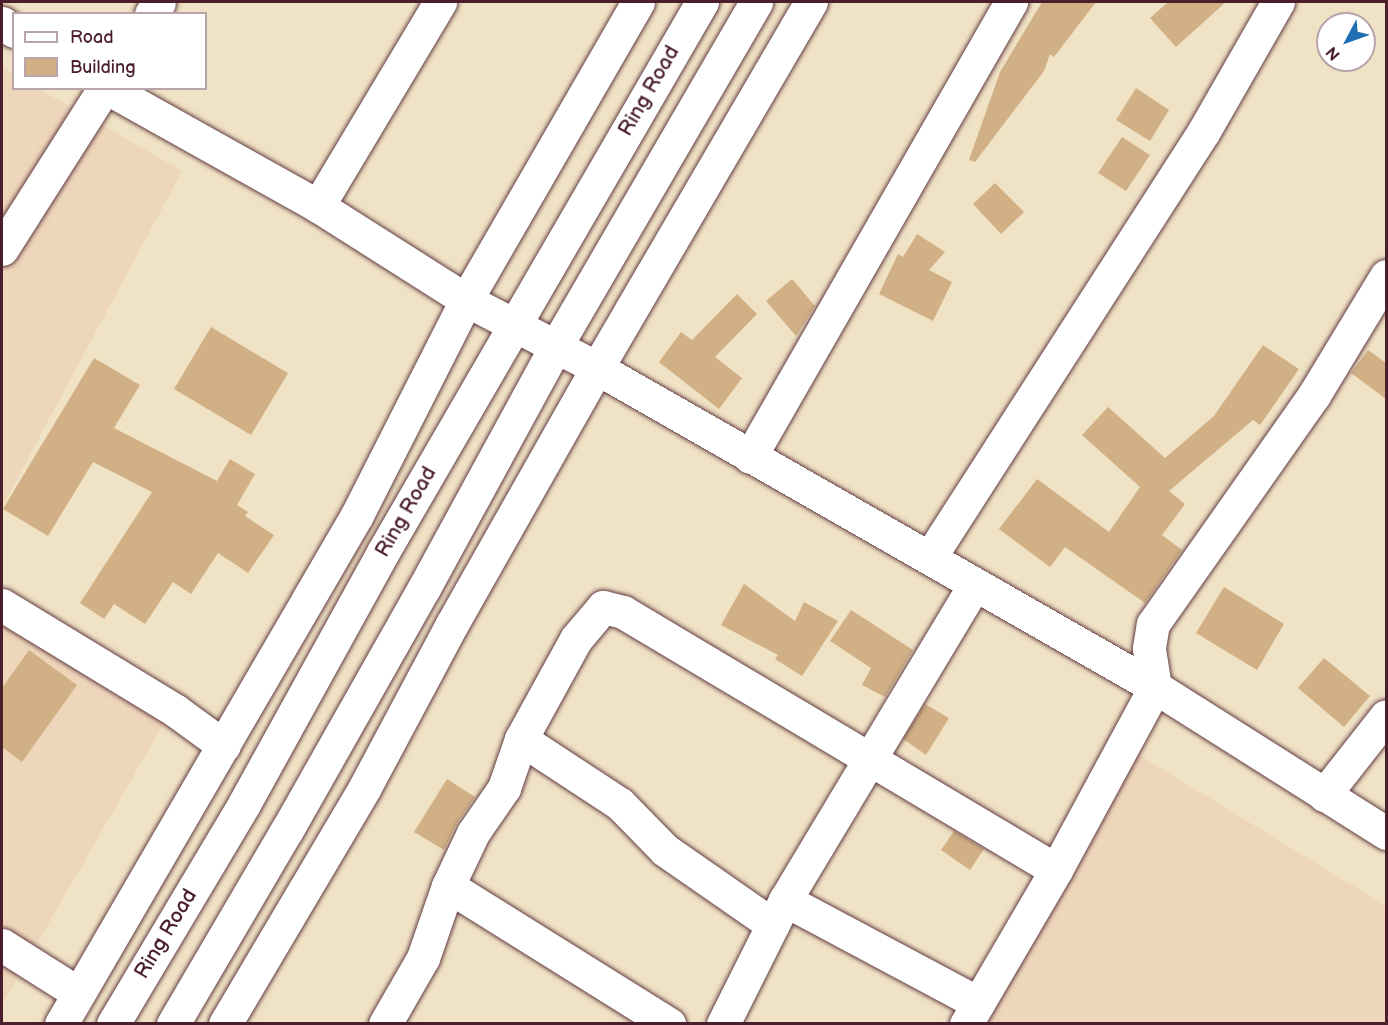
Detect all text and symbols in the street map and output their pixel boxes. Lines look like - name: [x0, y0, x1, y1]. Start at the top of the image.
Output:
- legend: [12, 12, 207, 90]
- north arrow: [1316, 12, 1376, 72]
- text: Road: [70, 27, 114, 48]
- street label: Ring Road: [613, 41, 685, 141]
- text: N: [1322, 42, 1345, 64]
- text: Building: [70, 57, 136, 78]
- street label: Ring Road: [370, 462, 442, 562]
- street label: Ring Road: [129, 885, 203, 983]

